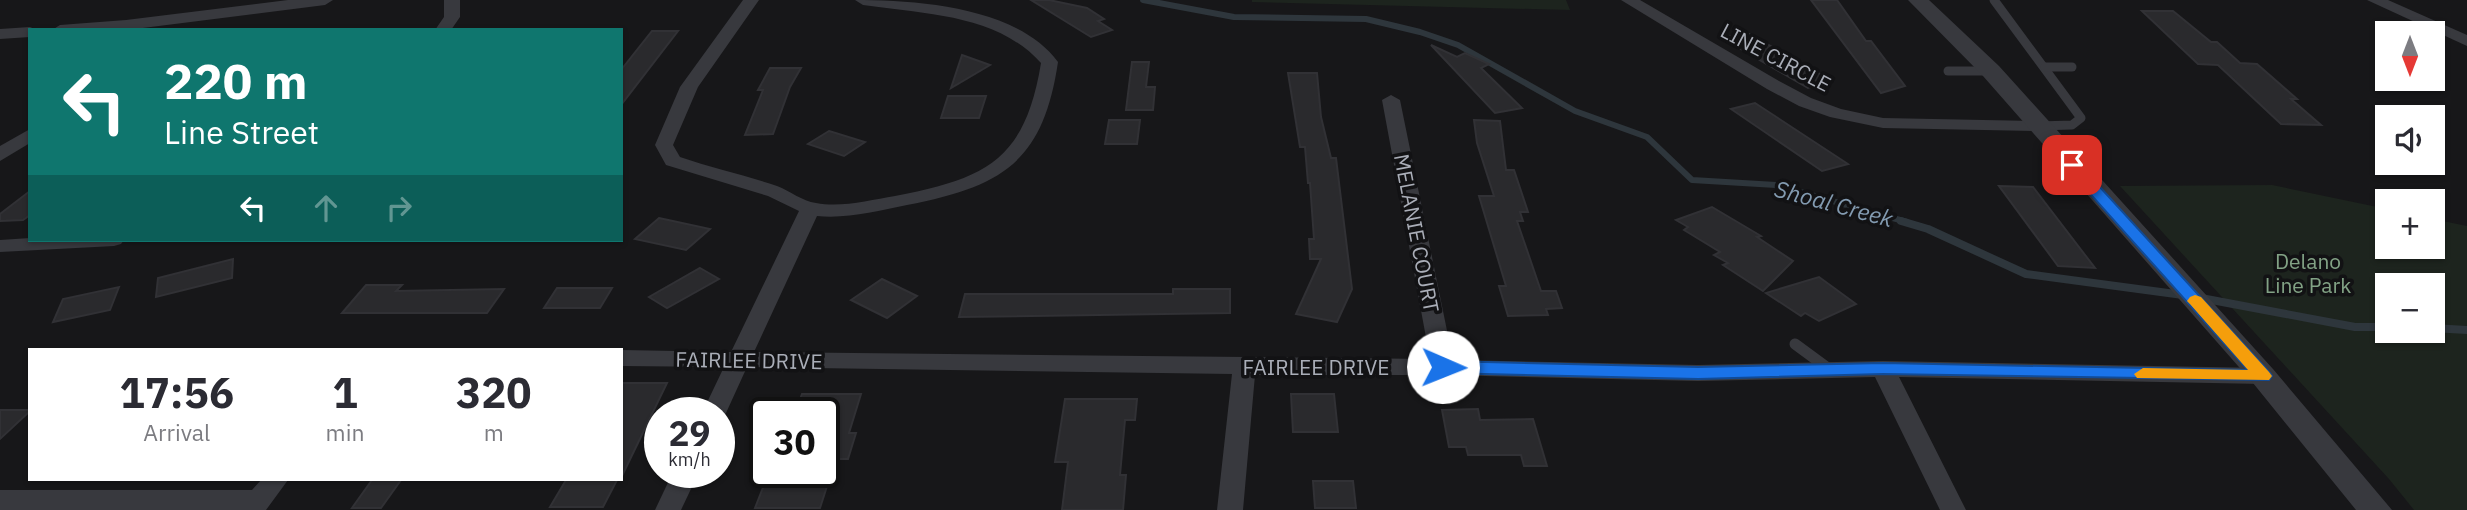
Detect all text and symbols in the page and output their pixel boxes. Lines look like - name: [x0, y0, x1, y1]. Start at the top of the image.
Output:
- street label: LINE CIRCLE: [1716, 16, 1836, 98]
- north arrow: [2375, 21, 2445, 91]
- map controls: [2375, 21, 2445, 343]
- text: 220 m: [164, 49, 308, 112]
- icon: left: [49, 56, 140, 147]
- button: sound: [2375, 105, 2445, 175]
- text: Line Street: [164, 111, 319, 153]
- pin: [2042, 135, 2102, 195]
- icon: arrive: [2053, 146, 2091, 184]
- street label: MELANIE COURT: [1388, 151, 1446, 315]
- water label: Shoal Creek: [1771, 173, 1898, 233]
- icon: left: [234, 189, 272, 227]
- icon: ahead: [307, 189, 345, 227]
- icon: right: [380, 189, 418, 227]
- button: +: [2375, 189, 2445, 259]
- park label: Delano Line Park: [2265, 247, 2351, 299]
- button: −: [2375, 273, 2445, 343]
- position arrow: [1406, 330, 1480, 404]
- street label: FAIRLEE DRIVE: [675, 345, 823, 375]
- street label: FAIRLEE DRIVE: [1242, 353, 1390, 381]
- text: 17:56: [119, 365, 234, 420]
- text: 1: [332, 365, 358, 420]
- text: 320: [456, 365, 532, 420]
- speed limit sign: 30: [749, 397, 840, 488]
- text: 29: [668, 410, 711, 456]
- text: Arrival: [143, 417, 210, 447]
- text: min: [326, 417, 364, 447]
- text: m: [484, 417, 504, 447]
- text: km/h: [668, 448, 711, 471]

